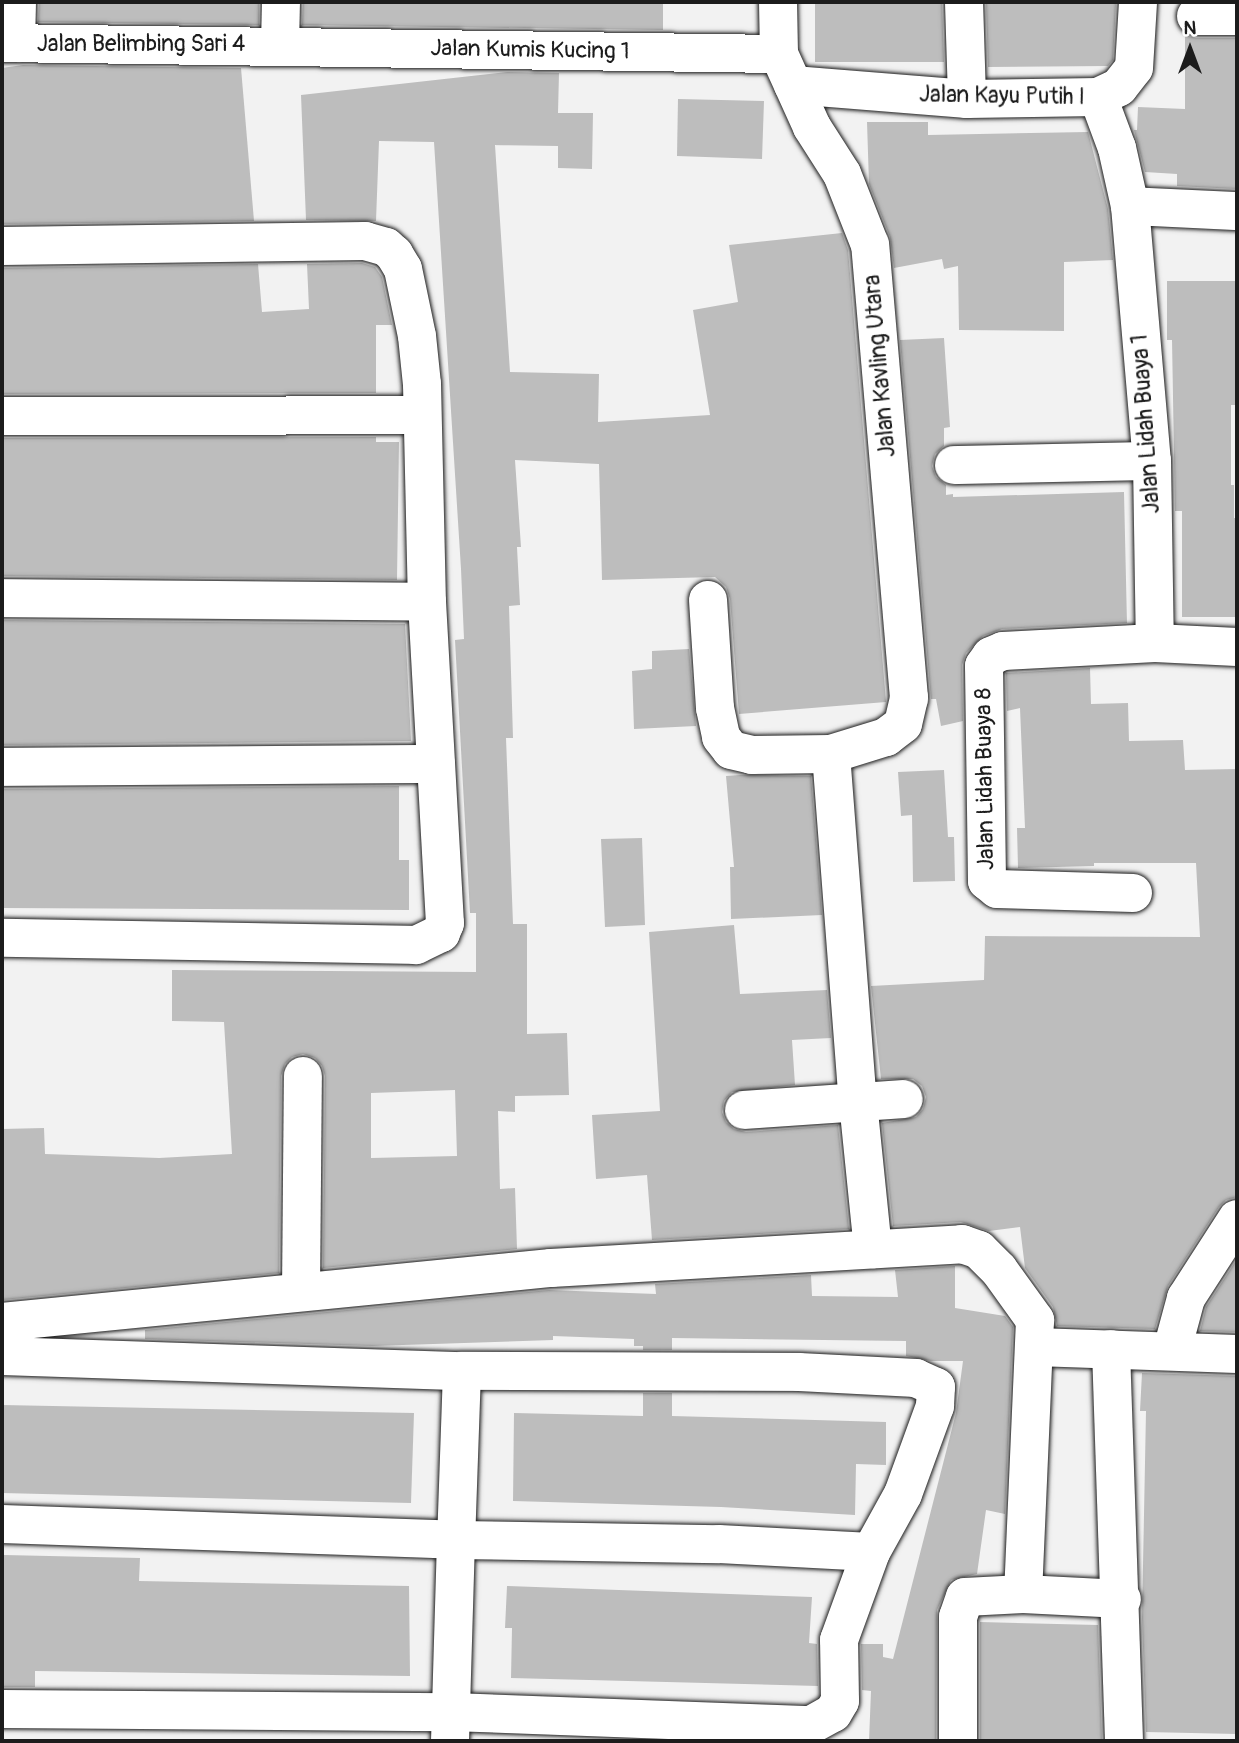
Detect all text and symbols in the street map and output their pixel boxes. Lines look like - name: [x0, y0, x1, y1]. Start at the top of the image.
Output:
- north arrow: [1155, 14, 1225, 84]
- text: N: [1184, 16, 1196, 40]
- street label: Jalan Belimbing Sari 4: [37, 30, 245, 58]
- street label: Jalan Kumis Kucing 1: [430, 34, 630, 66]
- street label: Jalan Kayu Putih I: [919, 81, 1085, 111]
- street label: Jalan Kavling Utara: [858, 274, 902, 458]
- street label: Jalan Lidah Buaya 1: [1126, 333, 1166, 515]
- street label: Jalan Lidah Buaya 8: [970, 688, 1000, 870]

